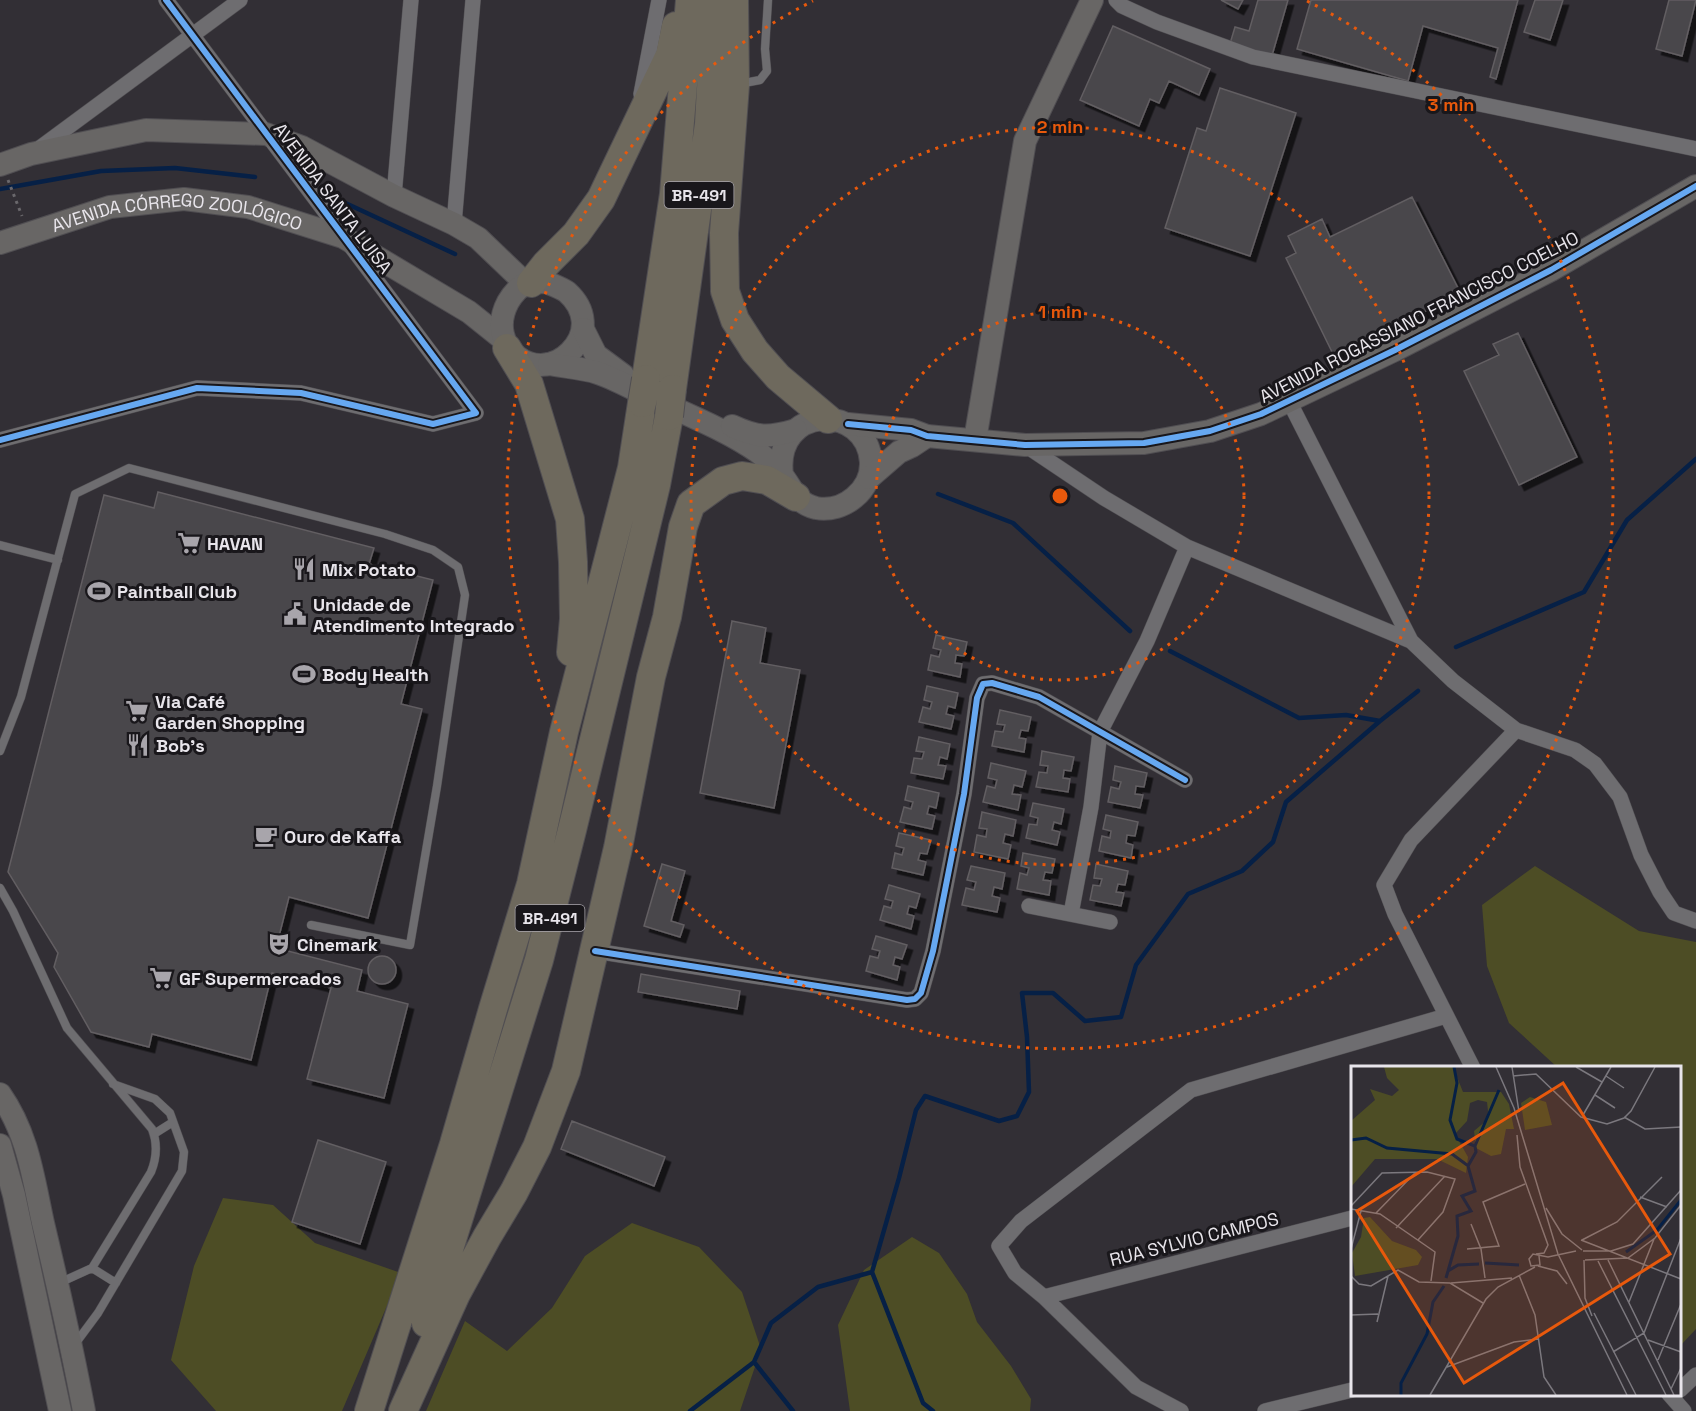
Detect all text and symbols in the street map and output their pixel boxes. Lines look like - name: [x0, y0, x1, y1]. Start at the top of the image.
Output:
- text: 3 min: [1428, 93, 1474, 116]
- text: 2 min: [1037, 115, 1083, 138]
- street label: AVENIDA SANTA LUISA: [269, 118, 397, 278]
- road number: BR-491: [664, 182, 734, 208]
- text: AVENIDA CÓRREGO ZOOLÓGICO: [49, 187, 305, 237]
- street label: AVENIDA CÓRREGO ZOOLÓGICO: [49, 215, 305, 241]
- street label: AVENIDA ROGASSIANO FRANCISCO COELHO: [1255, 226, 1583, 408]
- text: 1 min: [1038, 300, 1082, 323]
- centre of rings: [1050, 486, 1070, 506]
- supermarket icon: HAVAN: [176, 530, 202, 556]
- place label: HAVAN: [207, 532, 263, 555]
- restaurant icon: Mix Potato: [291, 556, 317, 582]
- place label: Mix Potato: [322, 558, 416, 581]
- sports icon: Paintball Club: [86, 578, 112, 604]
- place label: Paintball Club: [117, 580, 237, 603]
- place label: Unidade de Atendimento Integrado: [313, 593, 515, 637]
- public building icon: Unidade de Atendimento Integrado: [282, 601, 308, 627]
- sports icon: Body Health: [291, 661, 317, 687]
- place label: Body Health: [322, 663, 429, 686]
- place label: Via Café Garden Shopping: [155, 690, 305, 734]
- supermarket icon: Via Café Garden Shopping: [124, 698, 150, 724]
- restaurant icon: Bob's: [125, 732, 151, 758]
- place label: Bob's: [156, 734, 205, 757]
- cafe icon: Ouro de Kaffa: [253, 823, 279, 849]
- place label: Ouro de Kaffa: [284, 825, 402, 848]
- road number: BR-491: [516, 905, 584, 931]
- theatre icon: Cinemark: [266, 931, 292, 957]
- place label: Cinemark: [297, 933, 378, 956]
- supermarket icon: GF Supermercados: [148, 965, 174, 991]
- place label: GF Supermercados: [179, 967, 341, 990]
- inset map: [1351, 1066, 1681, 1396]
- street label: RUA SYLVIO CAMPOS: [1107, 1207, 1281, 1271]

